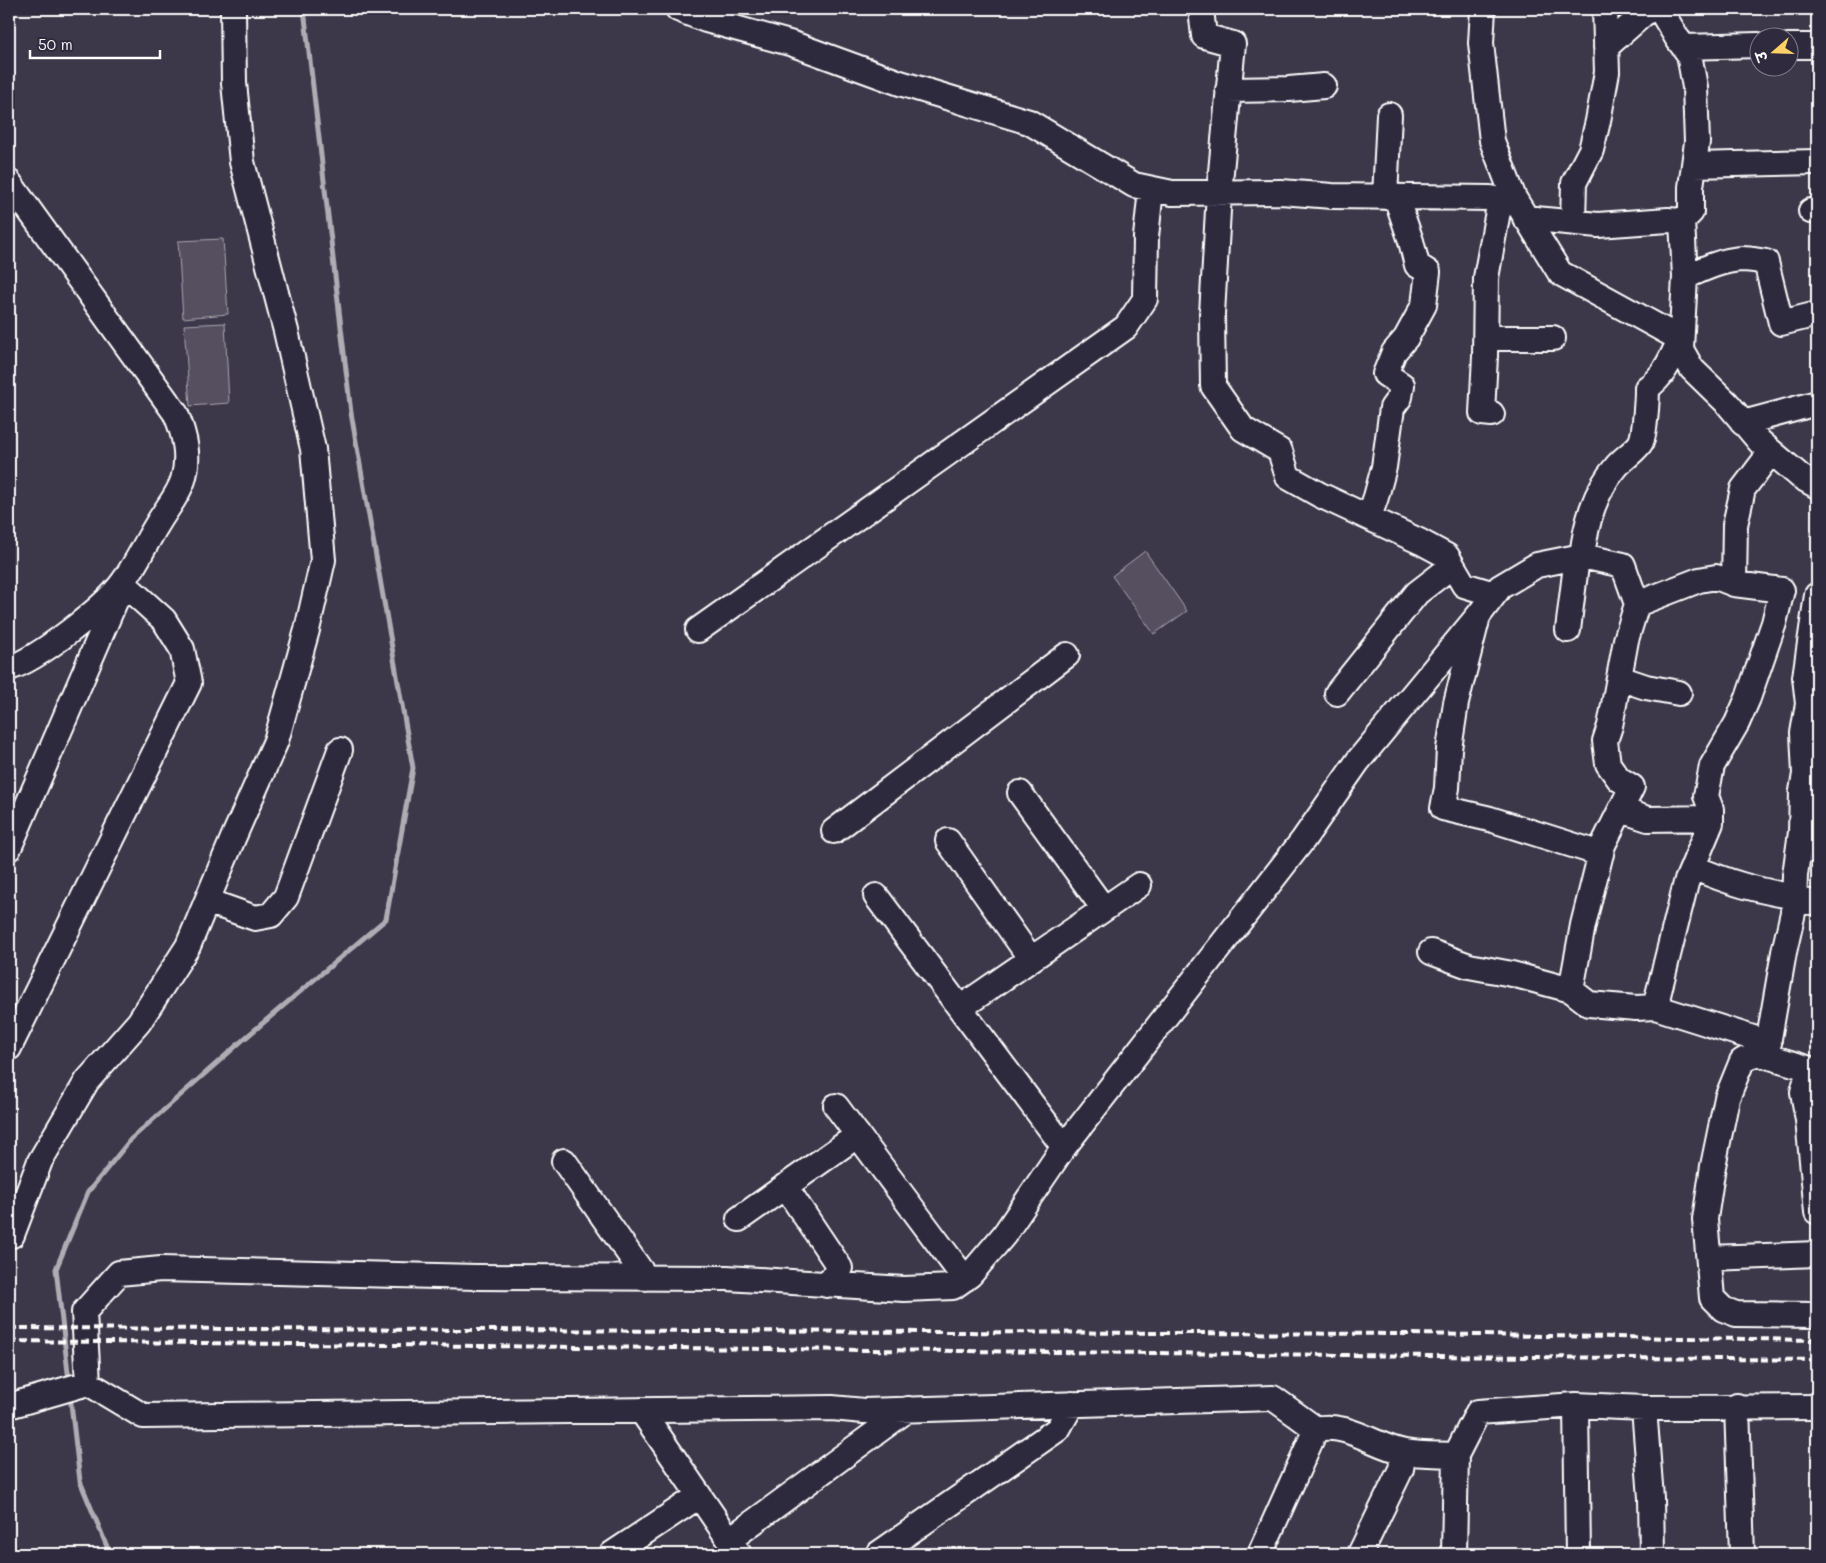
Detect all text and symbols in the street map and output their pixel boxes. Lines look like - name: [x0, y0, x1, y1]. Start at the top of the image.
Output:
- scale bar: [30, 28, 160, 60]
- north arrow: [1748, 28, 1798, 78]
- text: 50 m: [38, 34, 73, 54]
- text: उ: [1750, 47, 1773, 66]

